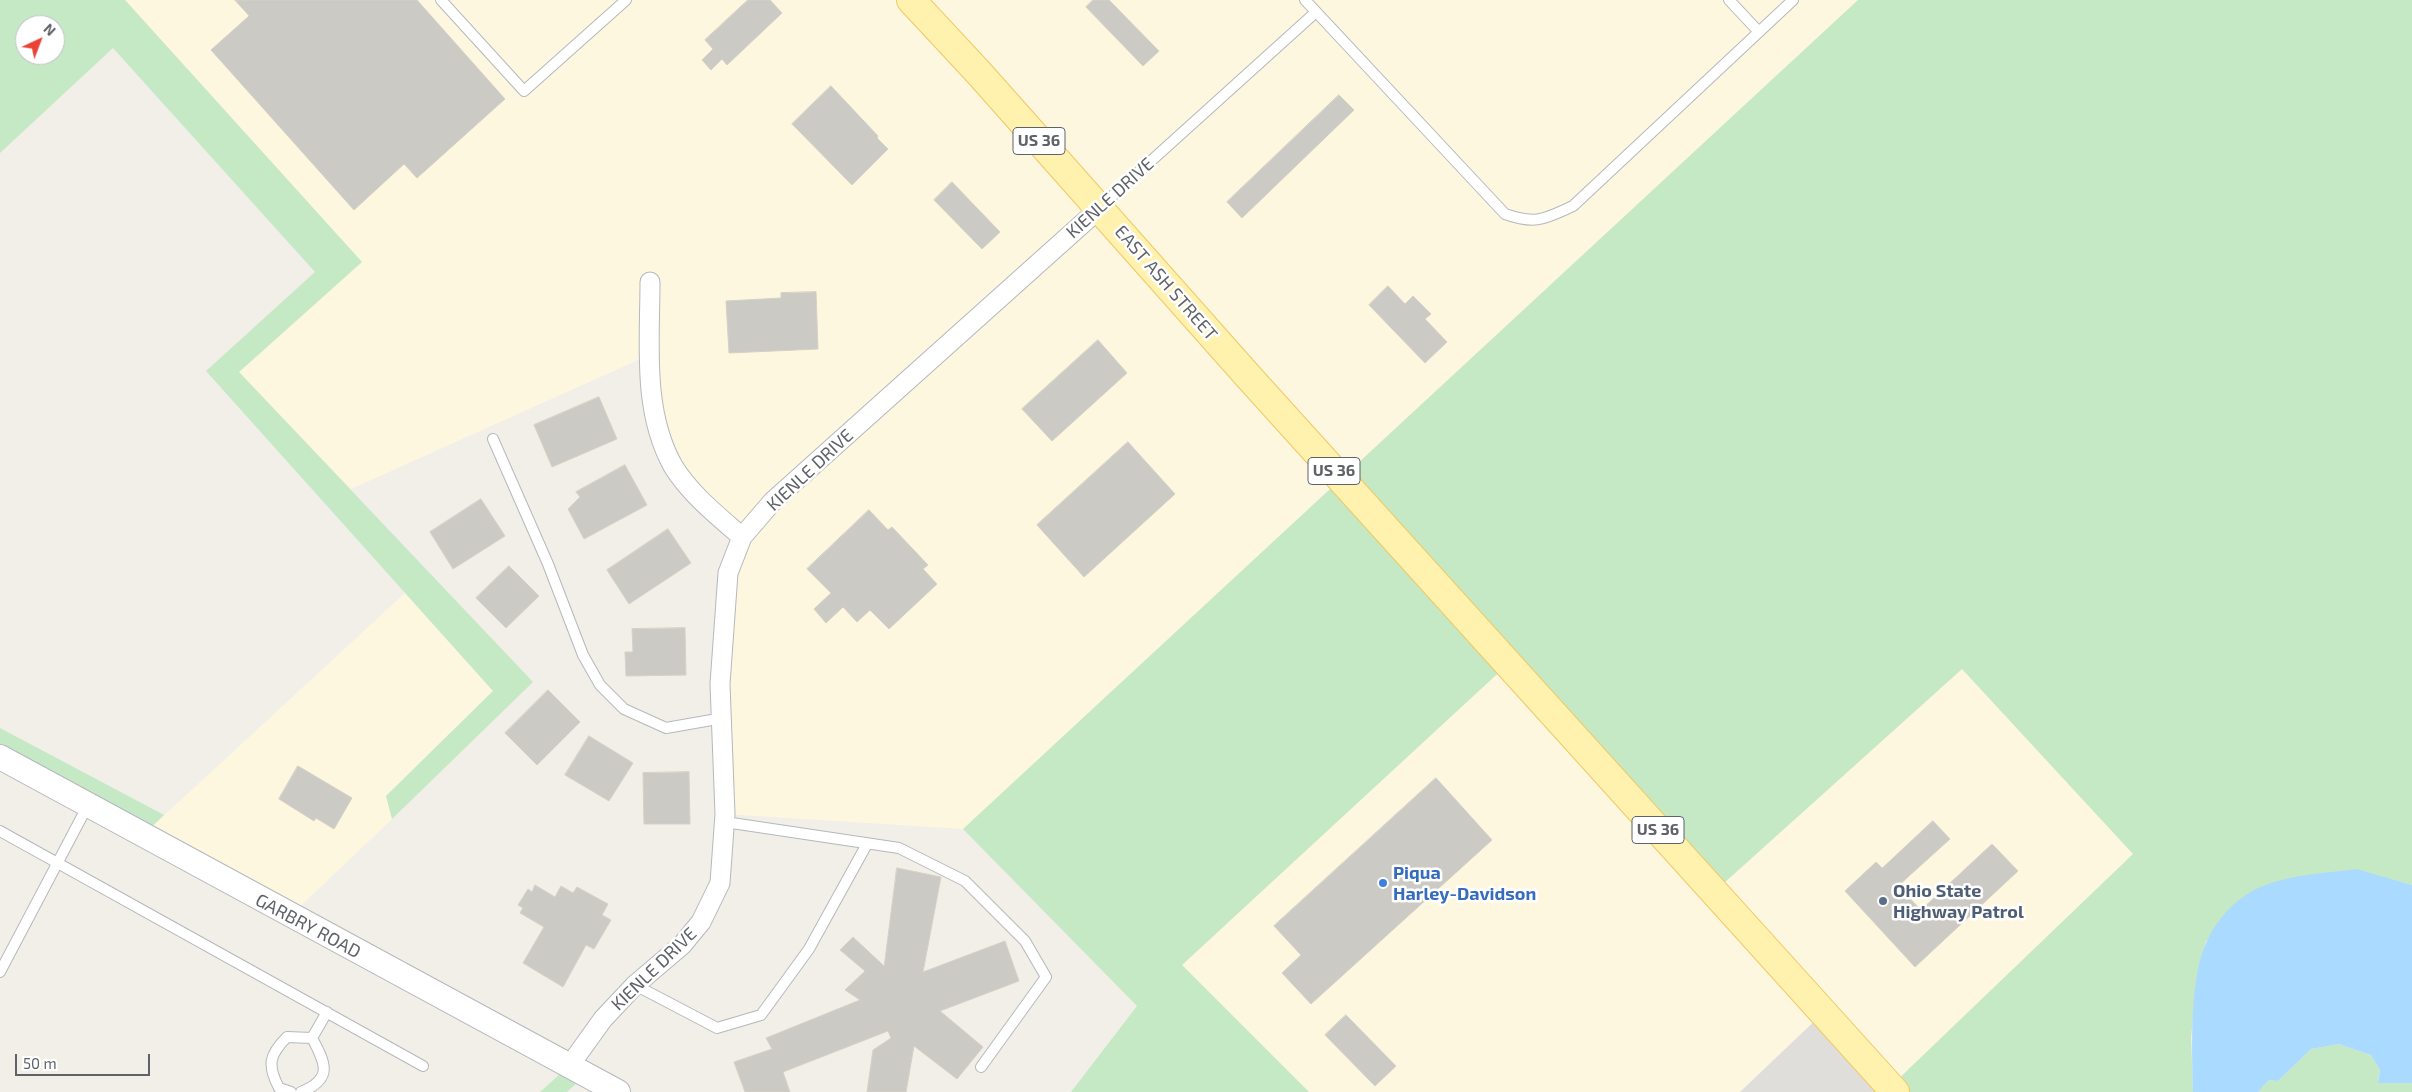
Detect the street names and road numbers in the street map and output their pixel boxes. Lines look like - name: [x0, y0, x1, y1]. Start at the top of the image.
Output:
- road number: US 36: [1013, 128, 1065, 154]
- street label: KIENLE DRIVE: [1062, 153, 1158, 243]
- street label: EAST ASH STREET: [1110, 221, 1222, 345]
- street label: KIENLE DRIVE: [762, 424, 858, 516]
- road number: US 36: [1308, 458, 1360, 484]
- road number: US 36: [1632, 816, 1684, 844]
- street label: GARBRY ROAD: [252, 889, 364, 963]
- street label: KIENLE DRIVE: [607, 923, 701, 1015]

